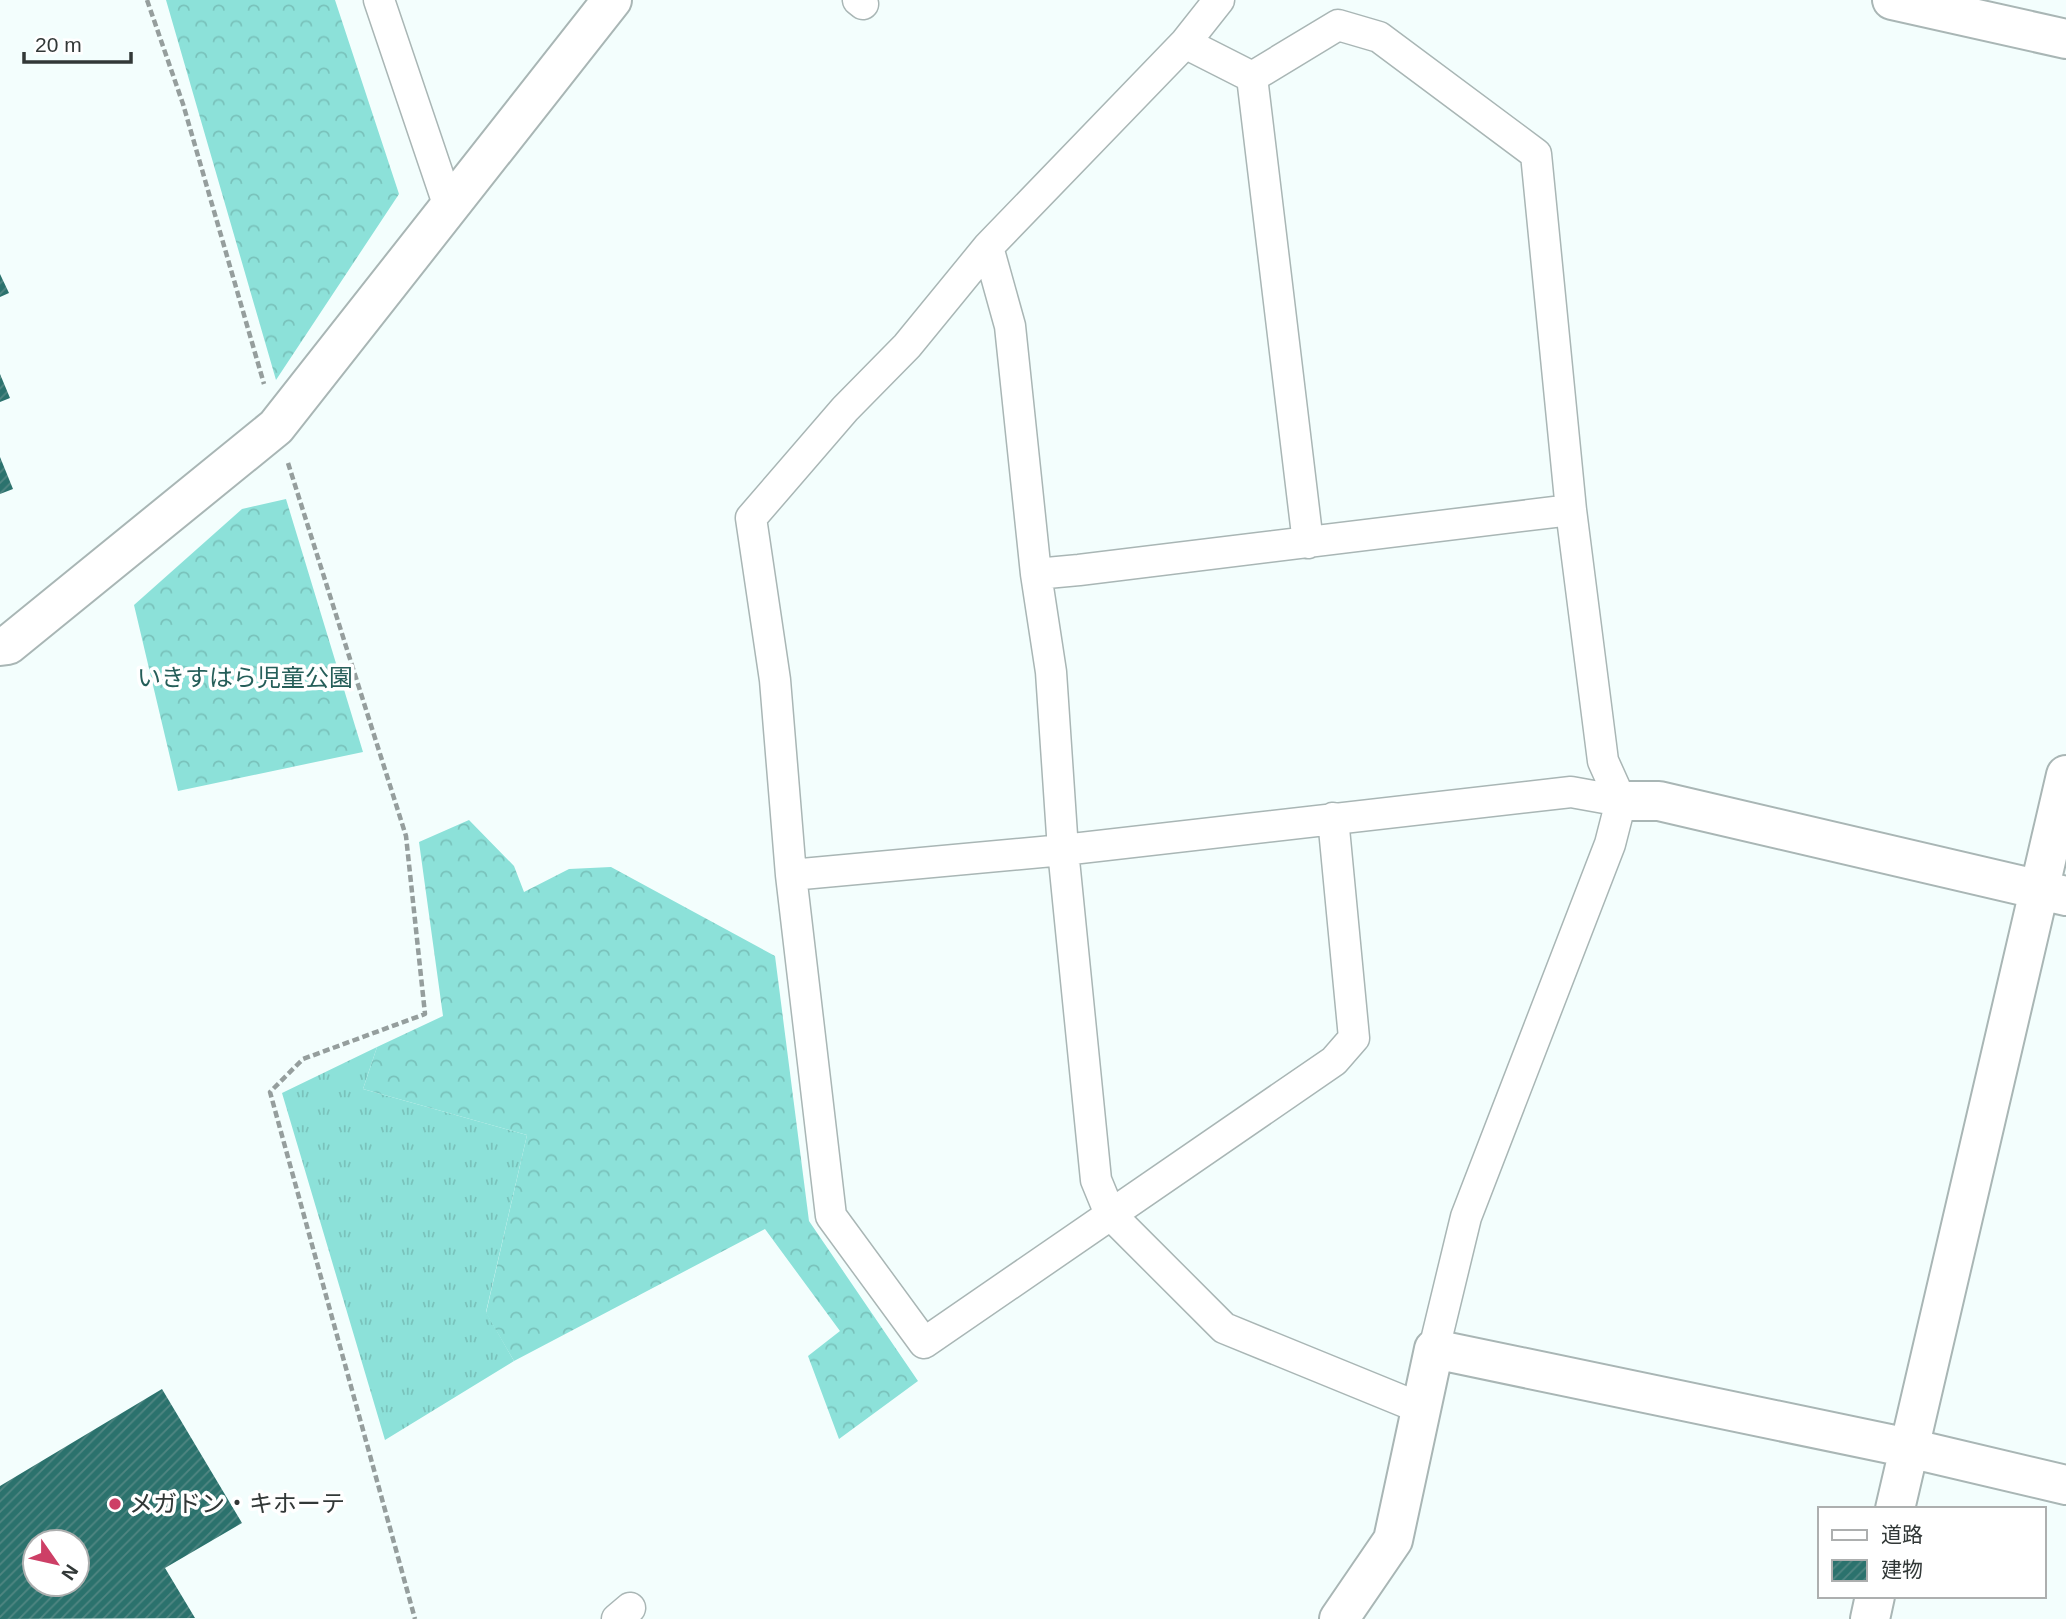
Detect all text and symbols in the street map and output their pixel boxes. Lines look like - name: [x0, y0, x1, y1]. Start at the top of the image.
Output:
- scale bar: [24, 21, 131, 65]
- text: 20 m: [35, 33, 82, 56]
- park label: いきすはら児童公園: [137, 664, 353, 691]
- place label: メガドン・キホーテ: [129, 1490, 345, 1517]
- marker: メガドン・キホーテ: [107, 1496, 123, 1512]
- legend: [1818, 1507, 2045, 1598]
- text: 道路: [1881, 1523, 1923, 1546]
- north arrow: [21, 1528, 91, 1598]
- text: 建物: [1881, 1558, 1923, 1581]
- text: N: [57, 1561, 82, 1584]

